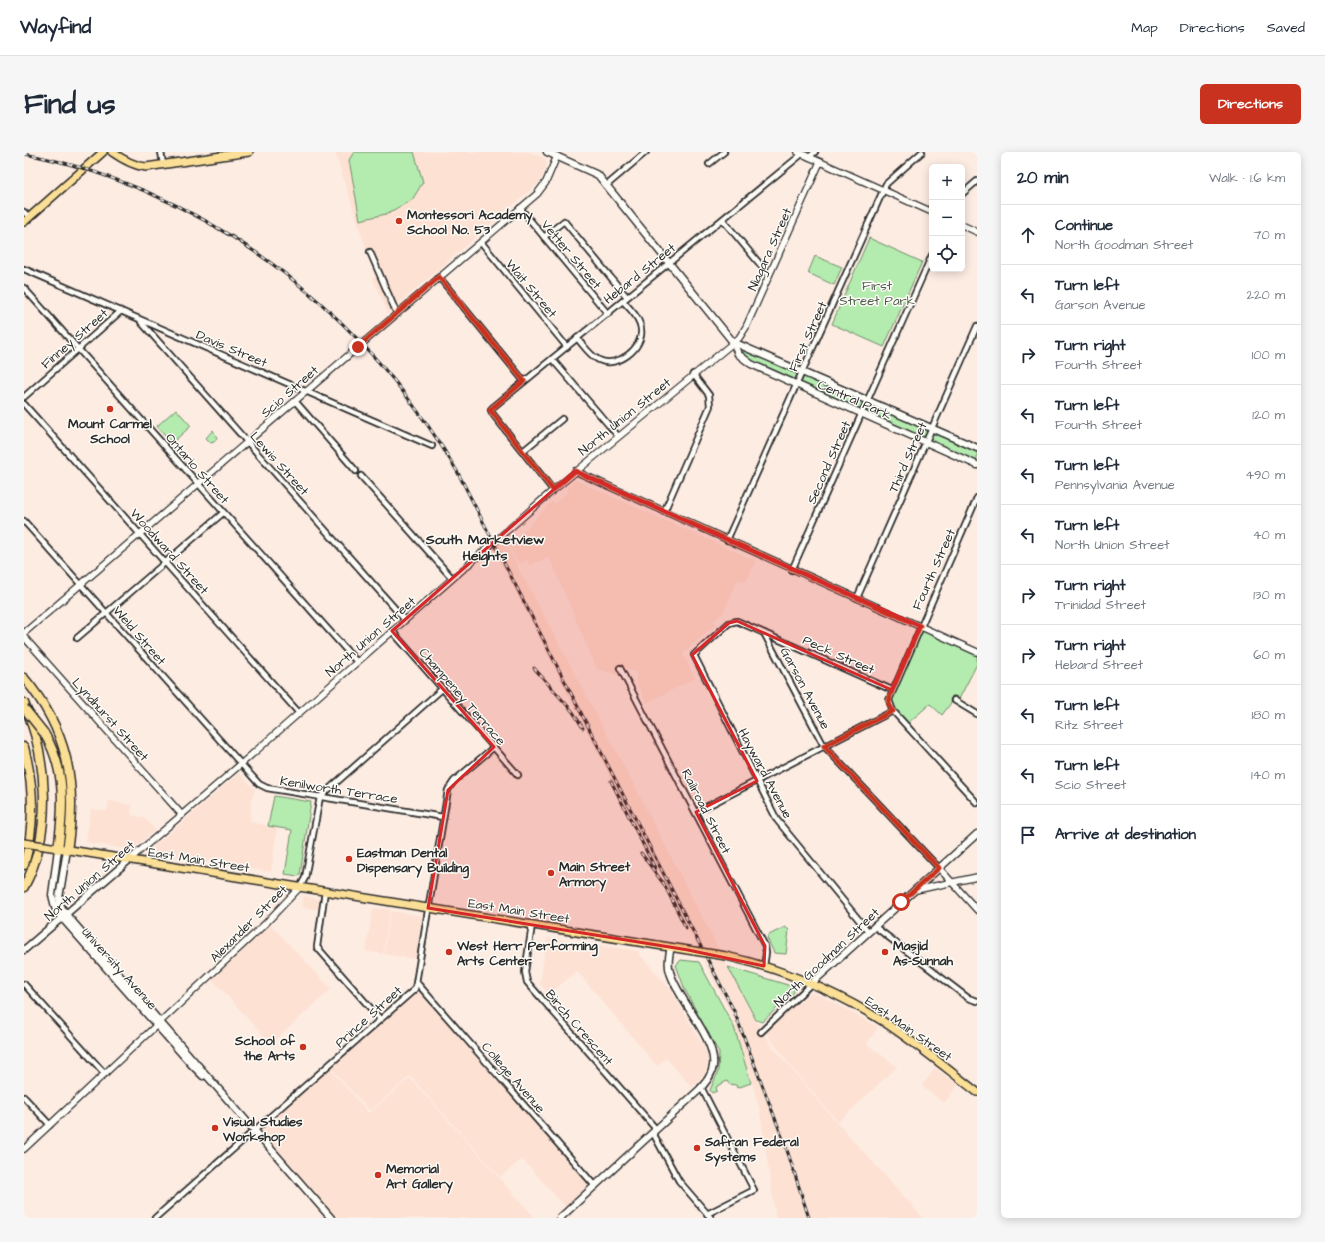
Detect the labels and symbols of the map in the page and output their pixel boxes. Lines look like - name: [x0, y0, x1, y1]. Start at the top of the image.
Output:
- street label: Niagara Street: [744, 204, 797, 294]
- place label: Montessori Academy School No. 53: [406, 206, 534, 239]
- marker: Montessori Academy School No. 53: [394, 216, 404, 226]
- street label: Vetter Street: [537, 216, 606, 294]
- street label: Hebard Street: [600, 239, 680, 308]
- street label: Wait Street: [501, 256, 562, 322]
- park label: First Street Park: [839, 277, 915, 310]
- street label: First Street: [784, 298, 832, 374]
- street label: Finney Street: [37, 304, 113, 374]
- street label: Davis Street: [193, 326, 271, 372]
- route end: [349, 338, 367, 356]
- street label: Scio Street: [257, 361, 323, 422]
- street label: North Union Street: [574, 373, 675, 460]
- street label: Central Park: [815, 376, 894, 424]
- marker: Mount Carmel School: [105, 404, 115, 414]
- place label: Mount Carmel School: [68, 415, 152, 448]
- street label: Second Street: [803, 417, 856, 507]
- street label: Third Street: [884, 419, 932, 496]
- street label: Lewis Street: [246, 428, 313, 500]
- street label: Ontario Street: [161, 429, 234, 509]
- street label: Woodward Street: [126, 505, 213, 599]
- street label: Fourth Street: [908, 525, 960, 613]
- district label: South Marketview Heights: [425, 530, 544, 567]
- street label: North Union Street: [322, 592, 420, 681]
- street label: Weld Street: [108, 602, 171, 670]
- street label: Peck Street: [800, 631, 878, 679]
- street label: Champeney Terrace: [414, 644, 510, 750]
- street label: Garson Avenue: [776, 644, 834, 733]
- street label: Lyndhurst Street: [67, 674, 153, 767]
- street label: Hayward Avenue: [733, 725, 797, 822]
- street label: Railroad Street: [677, 766, 736, 858]
- street label: Kenilworth Terrace: [279, 772, 399, 808]
- street label: North Union Street: [41, 836, 139, 925]
- street label: East Main Street: [147, 843, 252, 877]
- place label: Eastman Dental Dispensary Building: [357, 844, 469, 879]
- marker: Eastman Dental Dispensary Building: [344, 854, 354, 864]
- place label: Main Street Armory: [559, 858, 631, 892]
- marker: Main Street Armory: [546, 868, 556, 878]
- street label: Alexander Street: [206, 880, 292, 966]
- route start: [892, 893, 910, 911]
- street label: East Main Street: [467, 894, 572, 928]
- street label: North Goodman Street: [770, 903, 884, 1011]
- street label: University Avenue: [77, 924, 161, 1014]
- place label: West Herr Performing Arts Center: [456, 937, 598, 970]
- place label: Masjid As-Sunnah: [893, 937, 953, 970]
- marker: West Herr Performing Arts Center: [444, 947, 454, 957]
- marker: Masjid As-Sunnah: [880, 947, 890, 957]
- street label: Prince Street: [331, 981, 407, 1052]
- street label: Birch Crescent: [541, 986, 618, 1070]
- street label: East Main Street: [861, 992, 956, 1066]
- place label: School of the Arts: [234, 1032, 296, 1065]
- street label: College Avenue: [477, 1038, 549, 1118]
- marker: School of the Arts: [298, 1042, 308, 1052]
- place label: Visual Studies Workshop: [222, 1113, 303, 1147]
- marker: Visual Studies Workshop: [210, 1123, 220, 1133]
- place label: Safran Federal Systems: [704, 1133, 799, 1167]
- marker: Safran Federal Systems: [692, 1143, 702, 1153]
- place label: Memorial Art Gallery: [386, 1160, 454, 1194]
- marker: Memorial Art Gallery: [373, 1170, 383, 1180]

